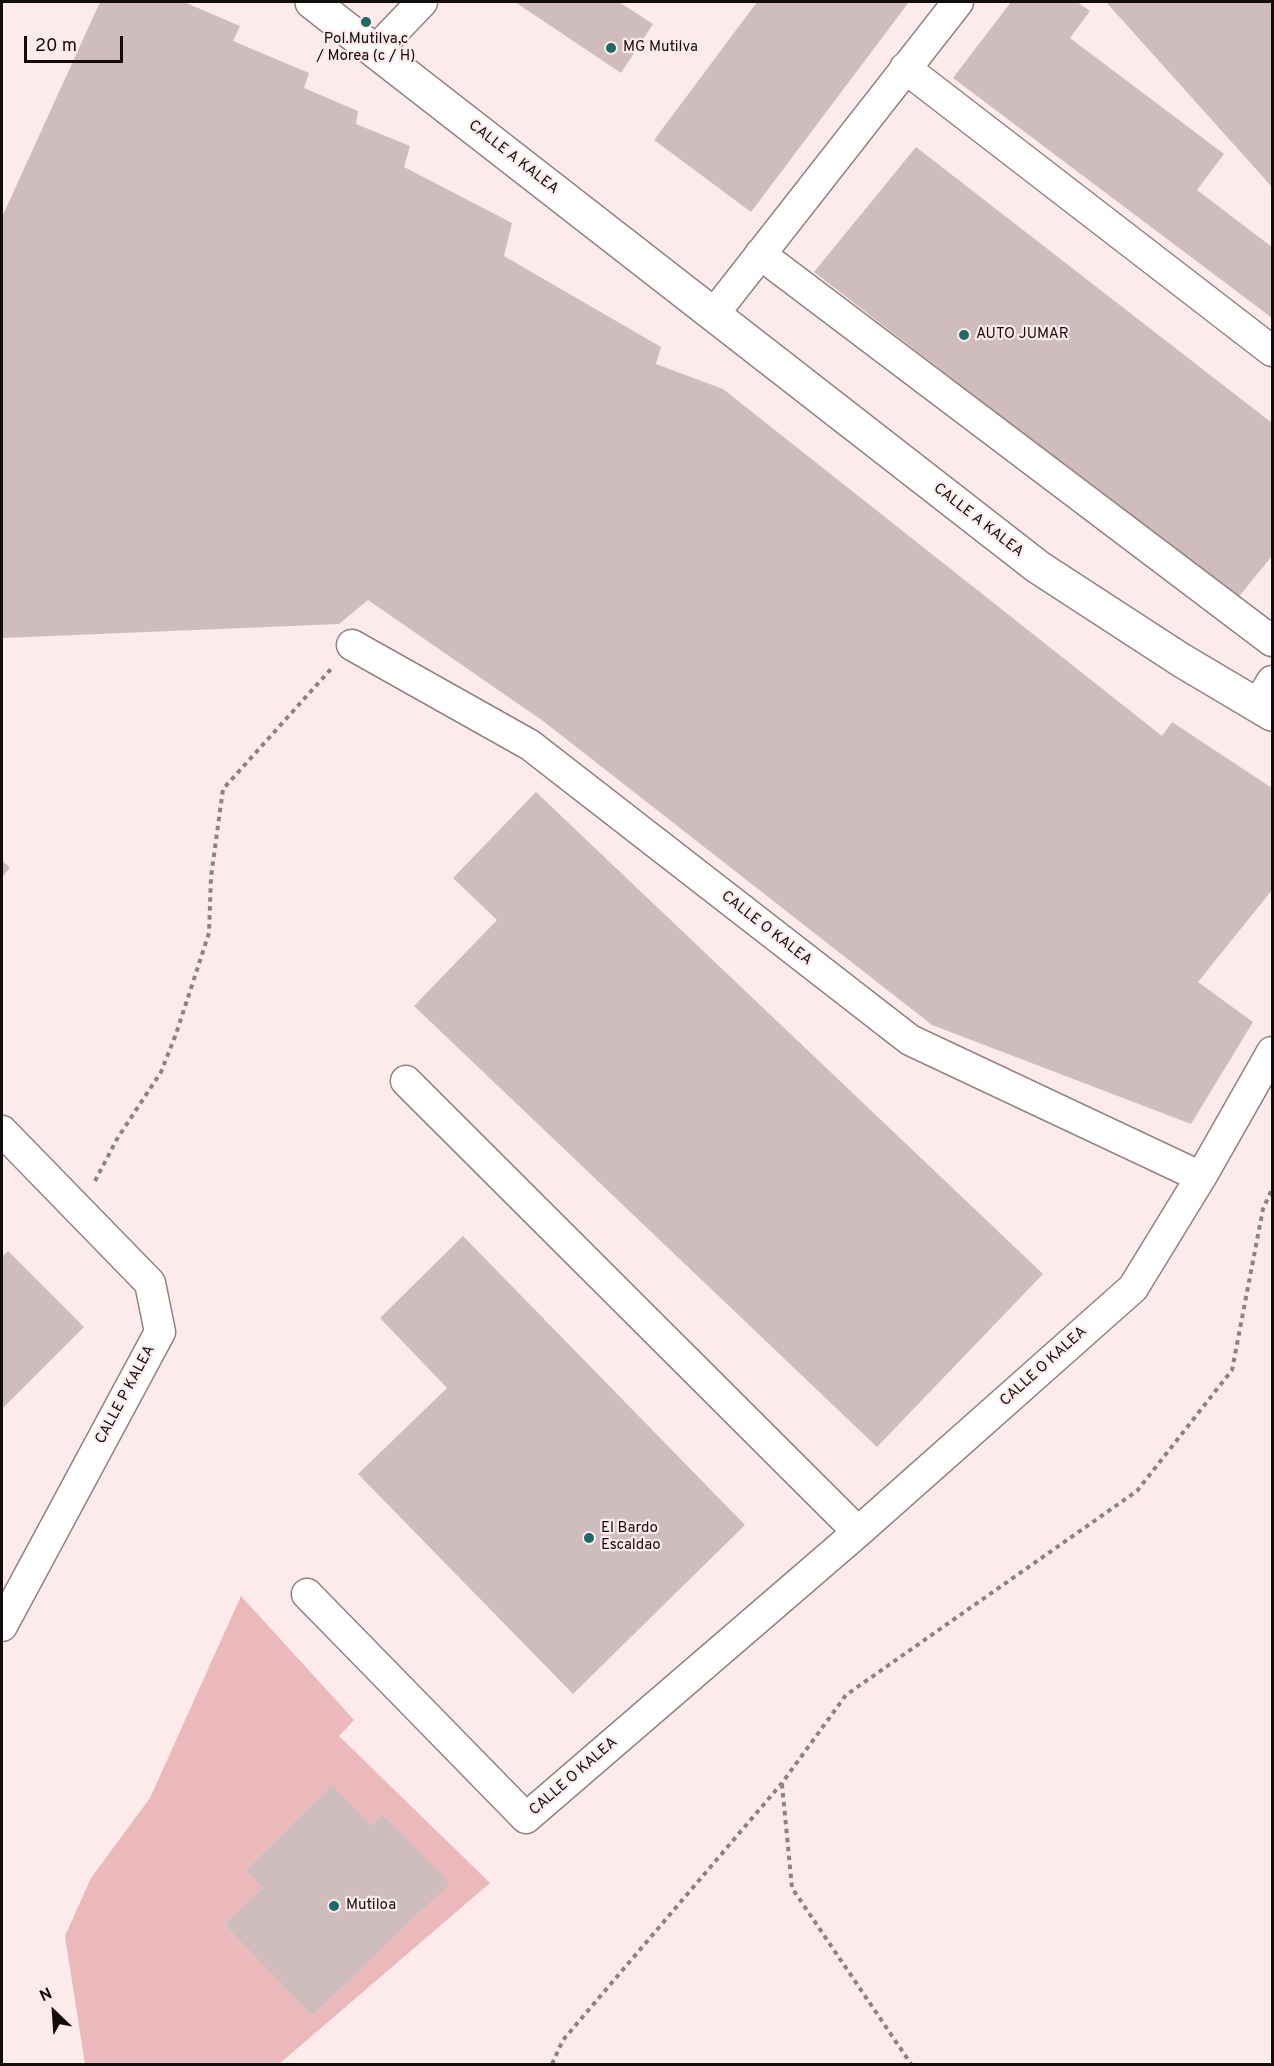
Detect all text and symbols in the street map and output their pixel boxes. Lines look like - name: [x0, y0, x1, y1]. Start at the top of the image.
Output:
- marker: Pol.Mutilva,c / Morea (c / H): [359, 15, 373, 29]
- scale bar: [27, 24, 126, 62]
- place label: Pol.Mutilva,c / Morea (c / H): [317, 31, 415, 66]
- text: 20 m: [35, 35, 77, 58]
- place label: MG Mutilva: [623, 39, 698, 57]
- marker: MG Mutilva: [604, 41, 618, 55]
- street label: CALLE A KALEA: [464, 117, 562, 199]
- place label: AUTO JUMAR: [976, 326, 1069, 344]
- marker: AUTO JUMAR: [957, 328, 971, 342]
- street label: CALLE A KALEA: [929, 480, 1027, 562]
- street label: CALLE O KALEA: [717, 888, 815, 970]
- street label: CALLE O KALEA: [997, 1323, 1091, 1411]
- street label: CALLE P KALEA: [92, 1343, 160, 1447]
- place label: El Bardo Escaldao: [601, 1520, 661, 1555]
- marker: El Bardo Escaldao: [582, 1531, 596, 1545]
- street label: CALLE O KALEA: [526, 1734, 622, 1820]
- place label: Mutiloa: [346, 1897, 396, 1915]
- marker: Mutiloa: [327, 1899, 341, 1913]
- north arrow: [24, 1982, 84, 2042]
- text: N: [37, 1984, 56, 2007]

